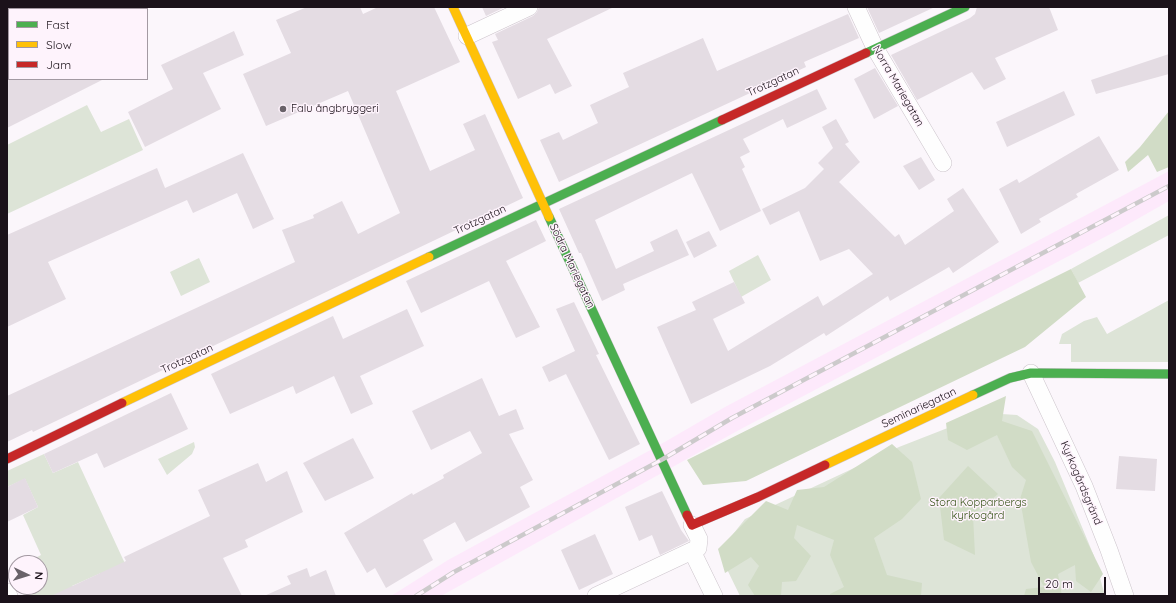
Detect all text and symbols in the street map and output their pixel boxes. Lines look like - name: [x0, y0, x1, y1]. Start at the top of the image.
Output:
- legend: [8, 8, 148, 80]
- text: Fast: [46, 17, 70, 32]
- text: Slow: [46, 37, 72, 52]
- street label: Norra Mariegatan: [869, 43, 927, 129]
- text: Jam: [46, 57, 71, 72]
- street label: Trotzgatan: [745, 64, 801, 100]
- place label: Falu ångbryggeri: [291, 102, 379, 116]
- marker: Falu ångbryggeri: [278, 104, 288, 114]
- street label: Trotzgatan: [452, 202, 508, 238]
- street label: Södra Mariegatan: [547, 222, 597, 310]
- street label: Trotzgatan: [159, 341, 215, 377]
- street label: Seminariegatan: [880, 385, 958, 431]
- street label: Kyrkogårdsgränd: [1057, 439, 1105, 527]
- park label: Stora Kopparbergs kyrkogård: [929, 496, 1027, 522]
- north arrow: [8, 555, 48, 595]
- scale bar: [1040, 569, 1108, 595]
- text: N: [32, 571, 46, 580]
- text: 20 m: [1045, 576, 1073, 591]

